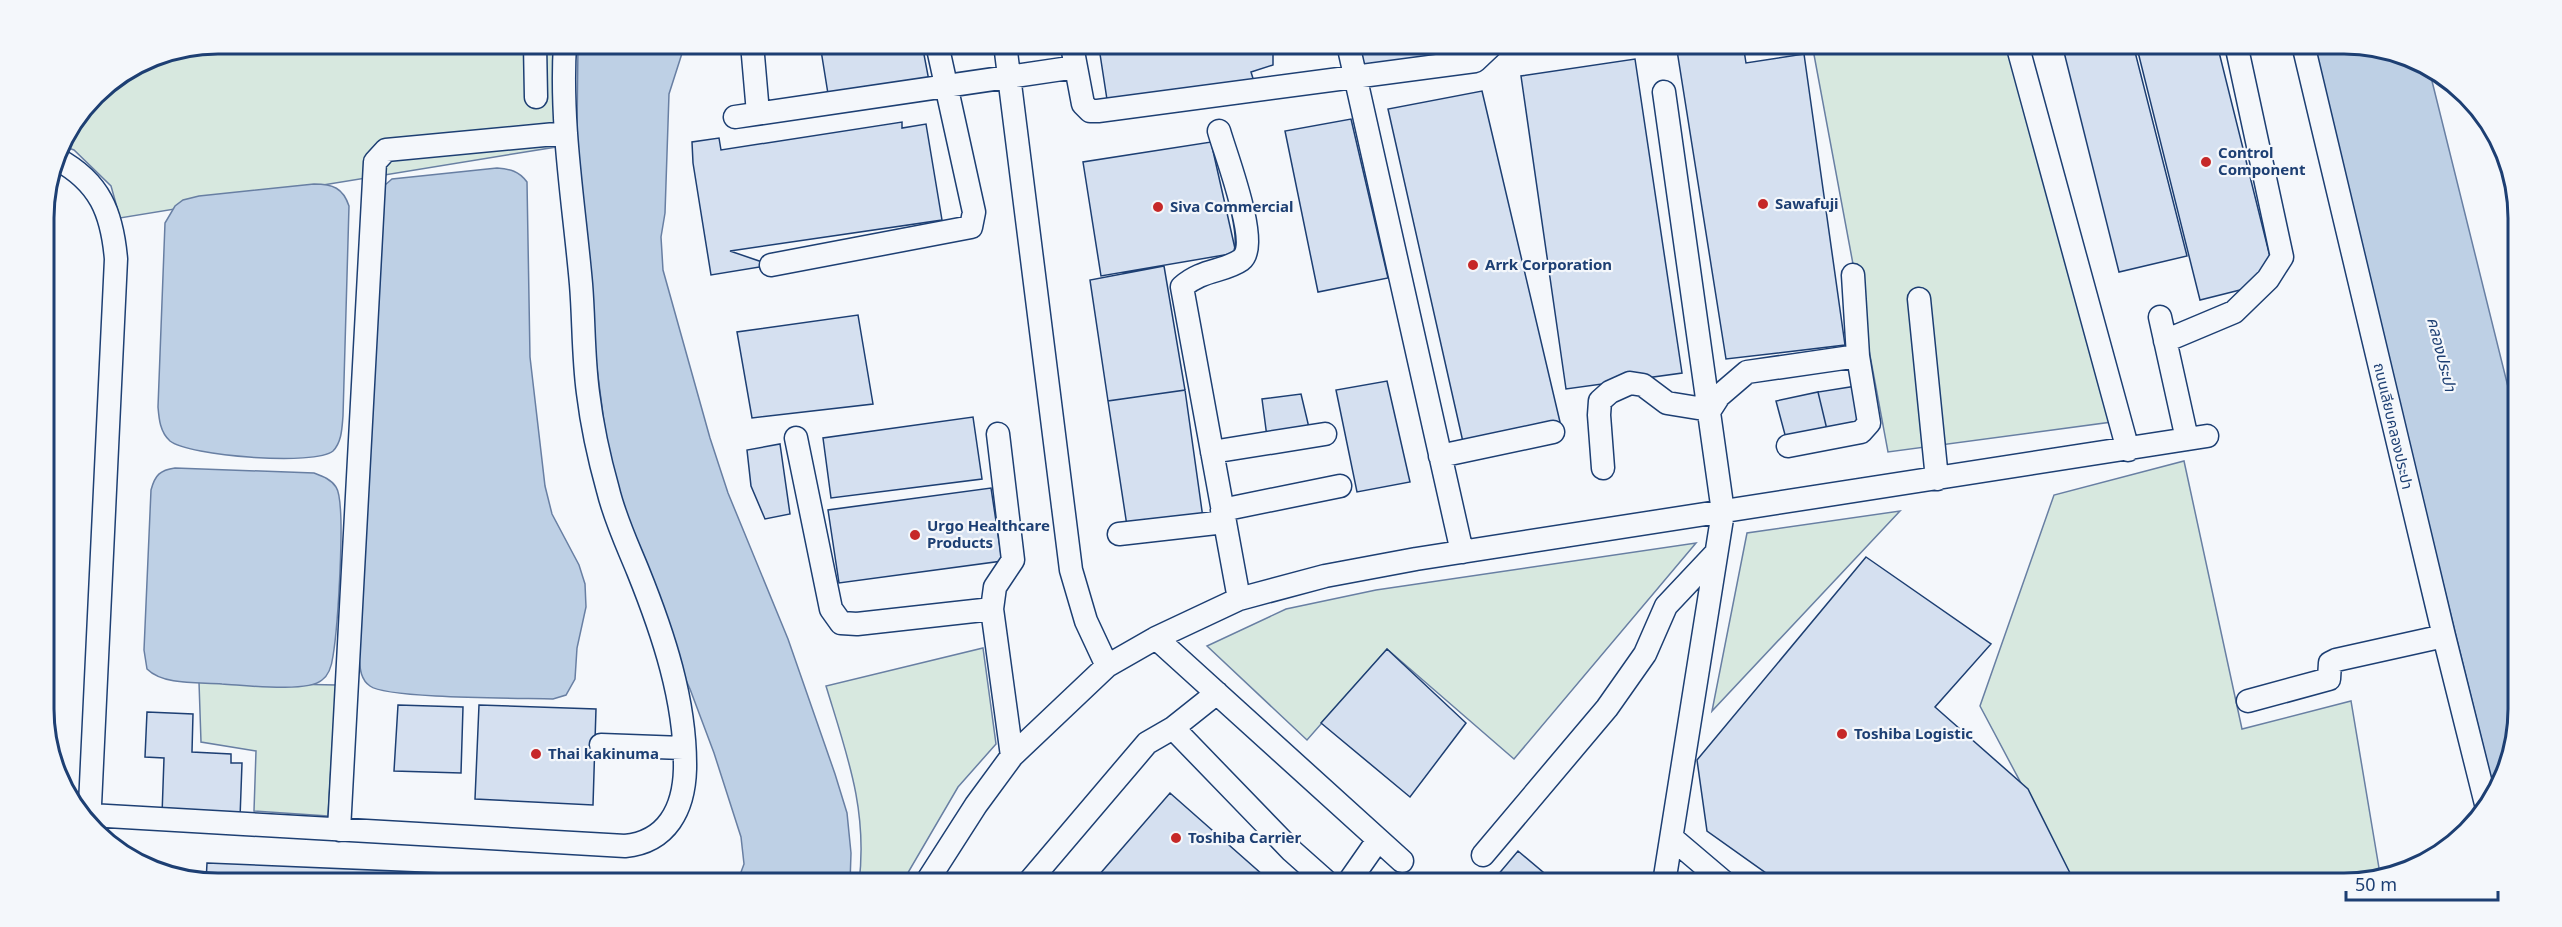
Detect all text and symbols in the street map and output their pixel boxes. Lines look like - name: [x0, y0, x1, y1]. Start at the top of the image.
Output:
- place label: Control Component: [2218, 142, 2306, 179]
- marker: Control Component: [2199, 155, 2213, 169]
- place label: Sawafuji: [1775, 193, 1839, 213]
- place label: Siva Commercial: [1170, 196, 1294, 216]
- marker: Sawafuji: [1756, 197, 1770, 211]
- marker: Siva Commercial: [1151, 200, 1165, 214]
- place label: Arrk Corporation: [1485, 254, 1612, 274]
- marker: Arrk Corporation: [1466, 258, 1480, 272]
- water label: คลองประปา: [2422, 315, 2462, 395]
- street label: ถนนเลียบคลองประปา: [2370, 361, 2418, 491]
- place label: Urgo Healthcare Products: [927, 515, 1050, 552]
- marker: Urgo Healthcare Products: [908, 528, 922, 542]
- place label: Toshiba Logistic: [1854, 723, 1973, 743]
- marker: Toshiba Logistic: [1835, 727, 1849, 741]
- place label: Thai kakinuma: [548, 743, 659, 763]
- marker: Thai kakinuma: [529, 747, 543, 761]
- place label: Toshiba Carrier: [1188, 827, 1302, 847]
- marker: Toshiba Carrier: [1169, 831, 1183, 845]
- scale bar: [2346, 864, 2498, 902]
- text: 50 m: [2355, 872, 2397, 896]

